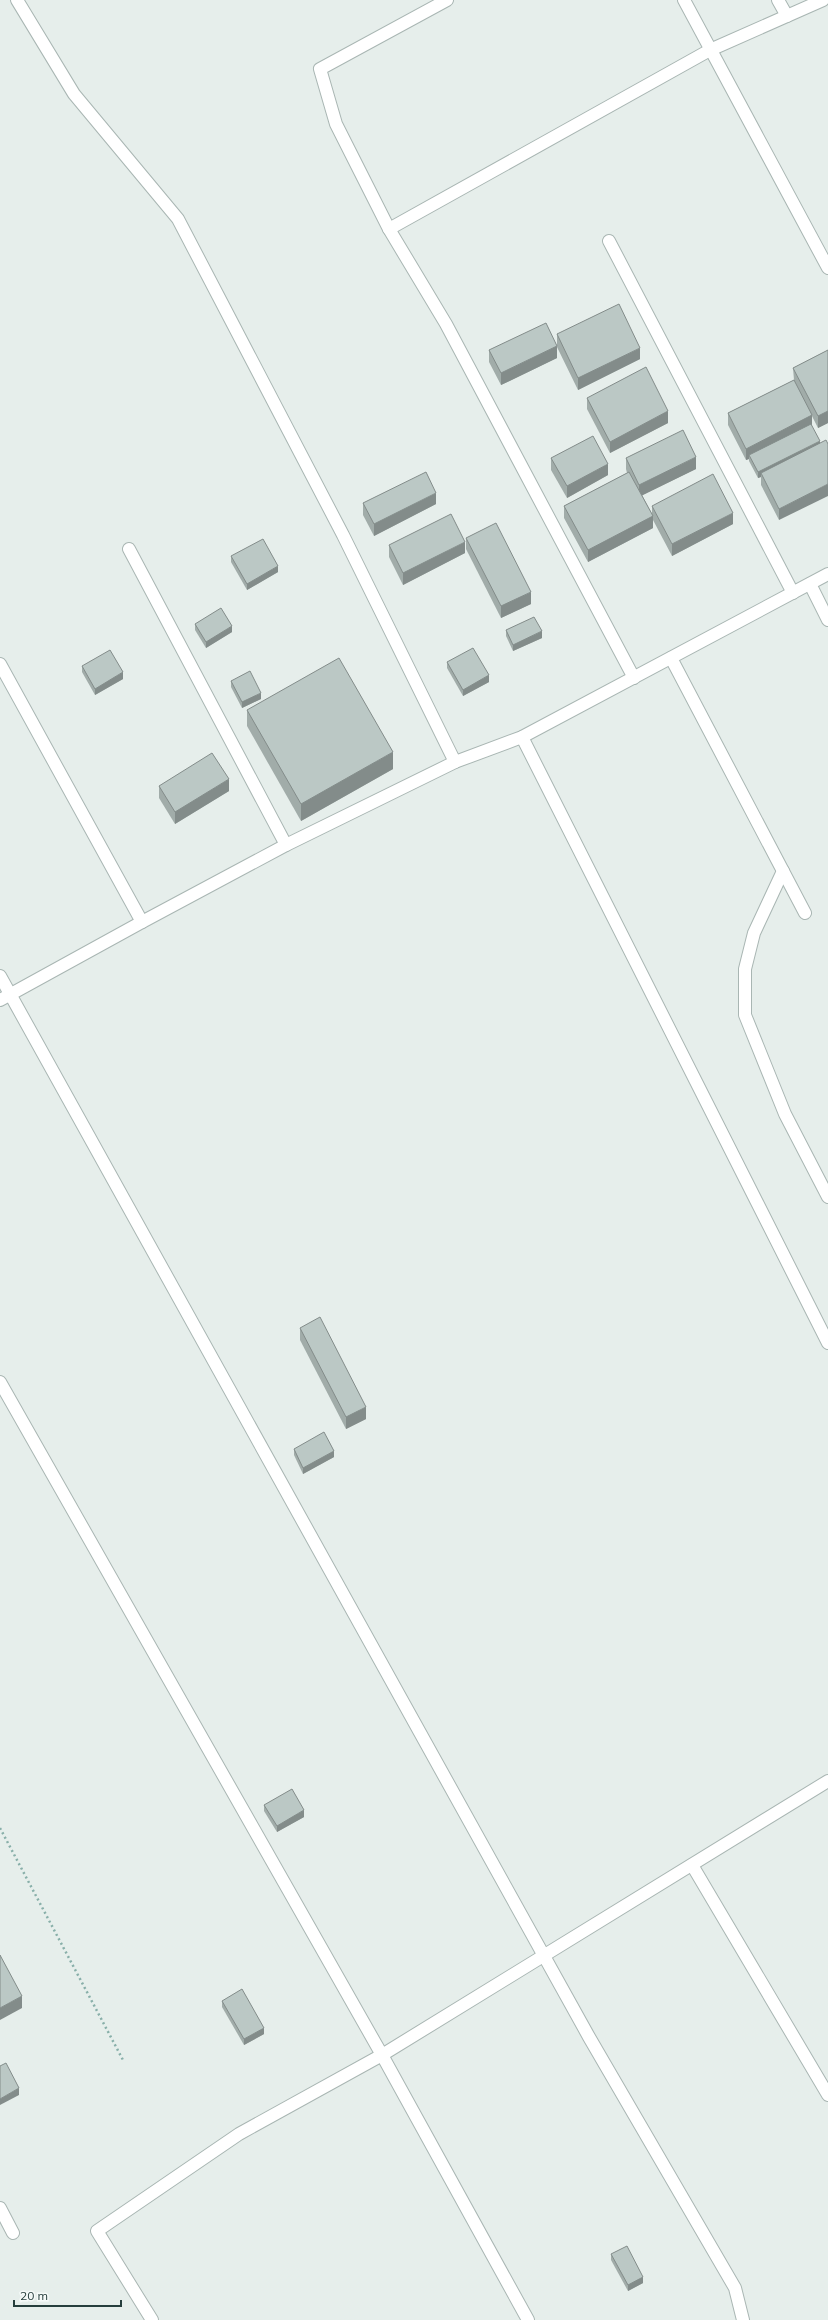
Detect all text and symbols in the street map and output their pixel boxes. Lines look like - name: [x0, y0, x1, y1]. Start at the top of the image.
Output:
- scale bar: [14, 2282, 121, 2308]
- text: 20 m: [20, 2288, 48, 2303]

